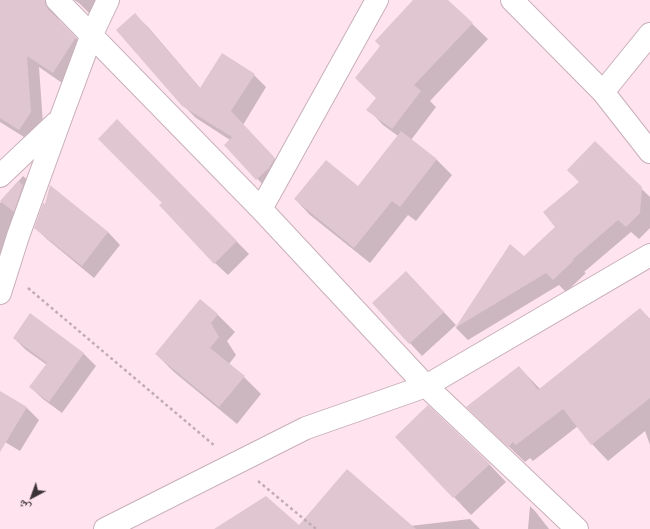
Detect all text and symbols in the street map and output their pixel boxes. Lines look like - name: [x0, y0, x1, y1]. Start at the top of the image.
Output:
- north arrow: [12, 477, 52, 517]
- text: ش: [14, 496, 34, 516]

